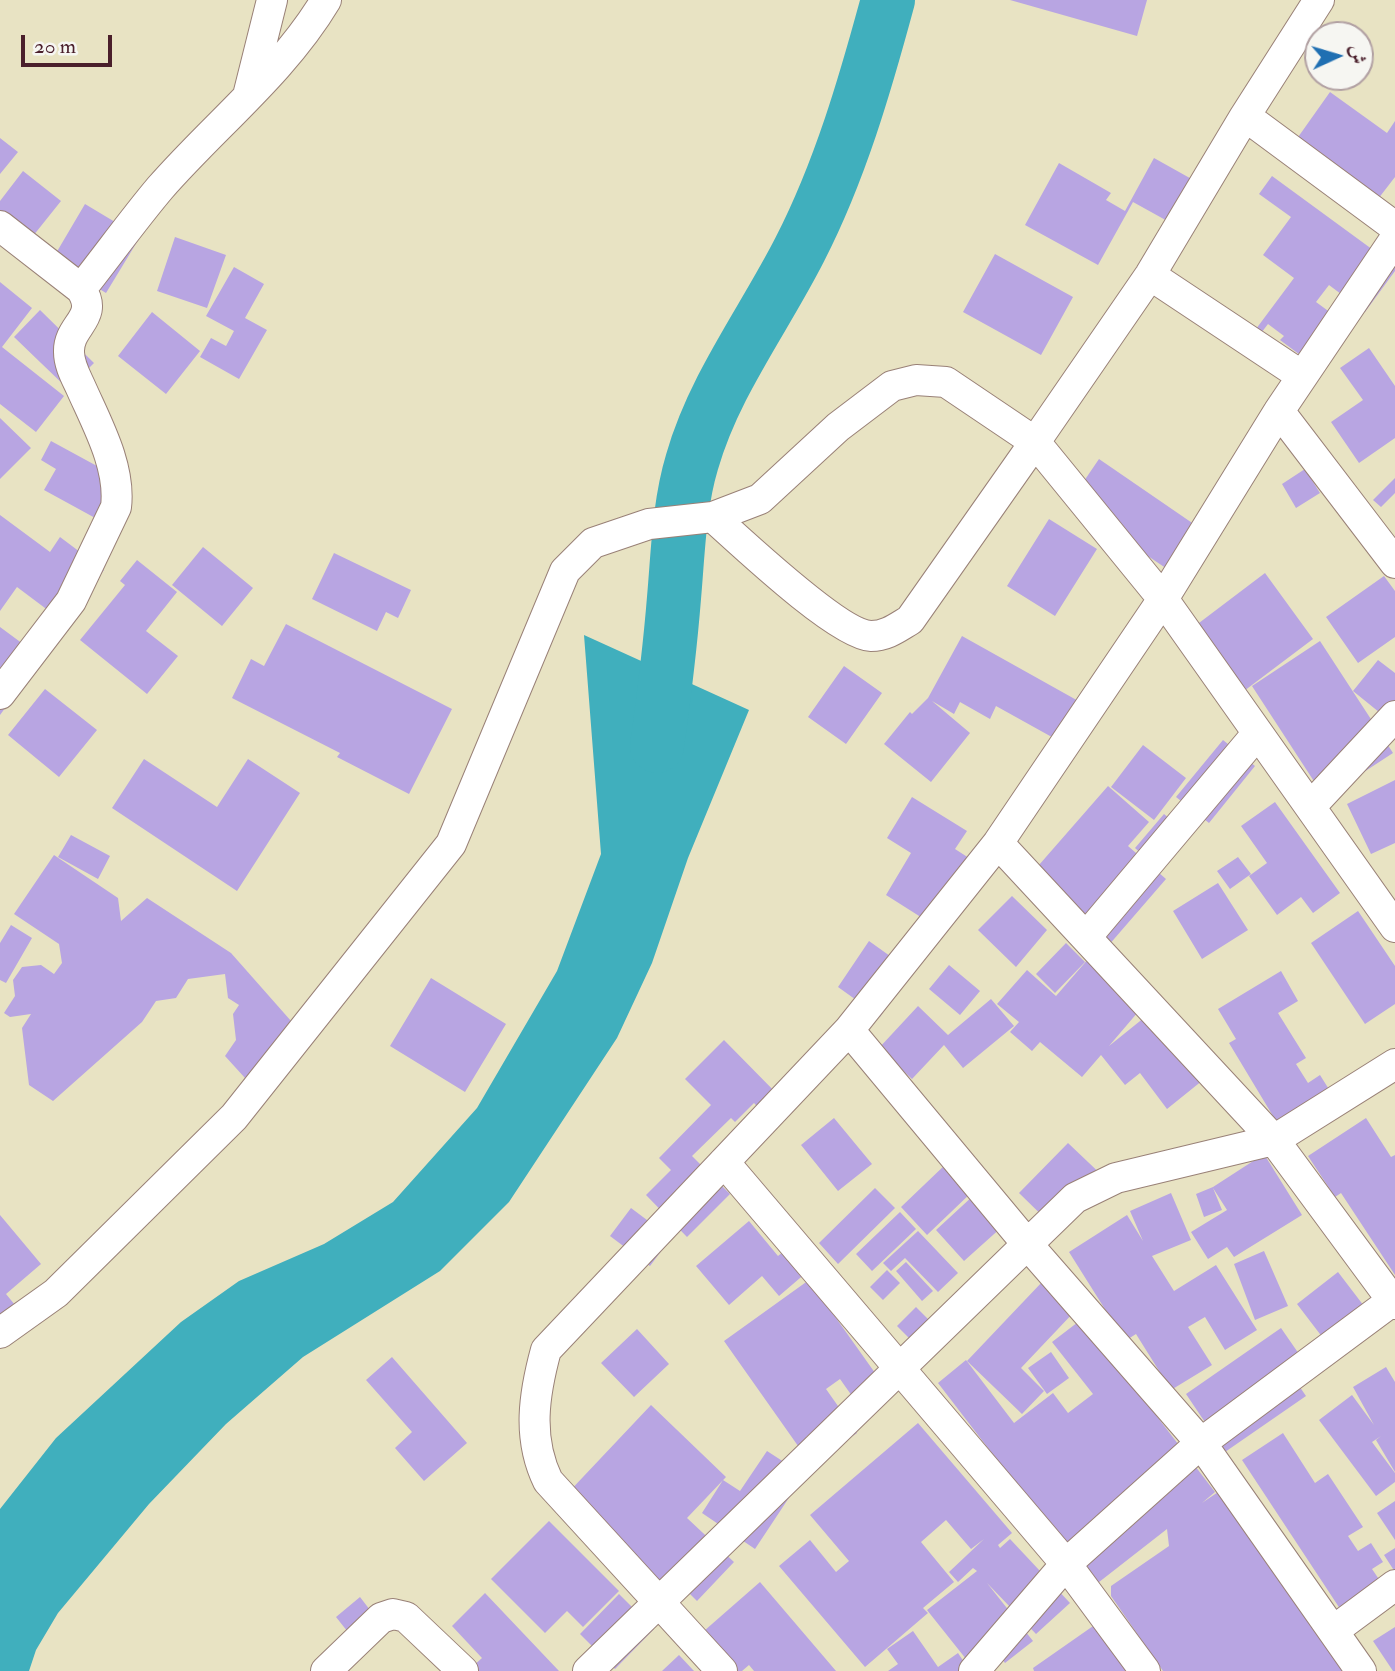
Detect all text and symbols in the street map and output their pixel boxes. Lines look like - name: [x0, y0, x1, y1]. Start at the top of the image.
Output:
- scale bar: [24, 21, 116, 65]
- north arrow: [1304, 21, 1374, 91]
- text: 20 m: [34, 33, 76, 60]
- text: ش: [1345, 44, 1371, 65]

